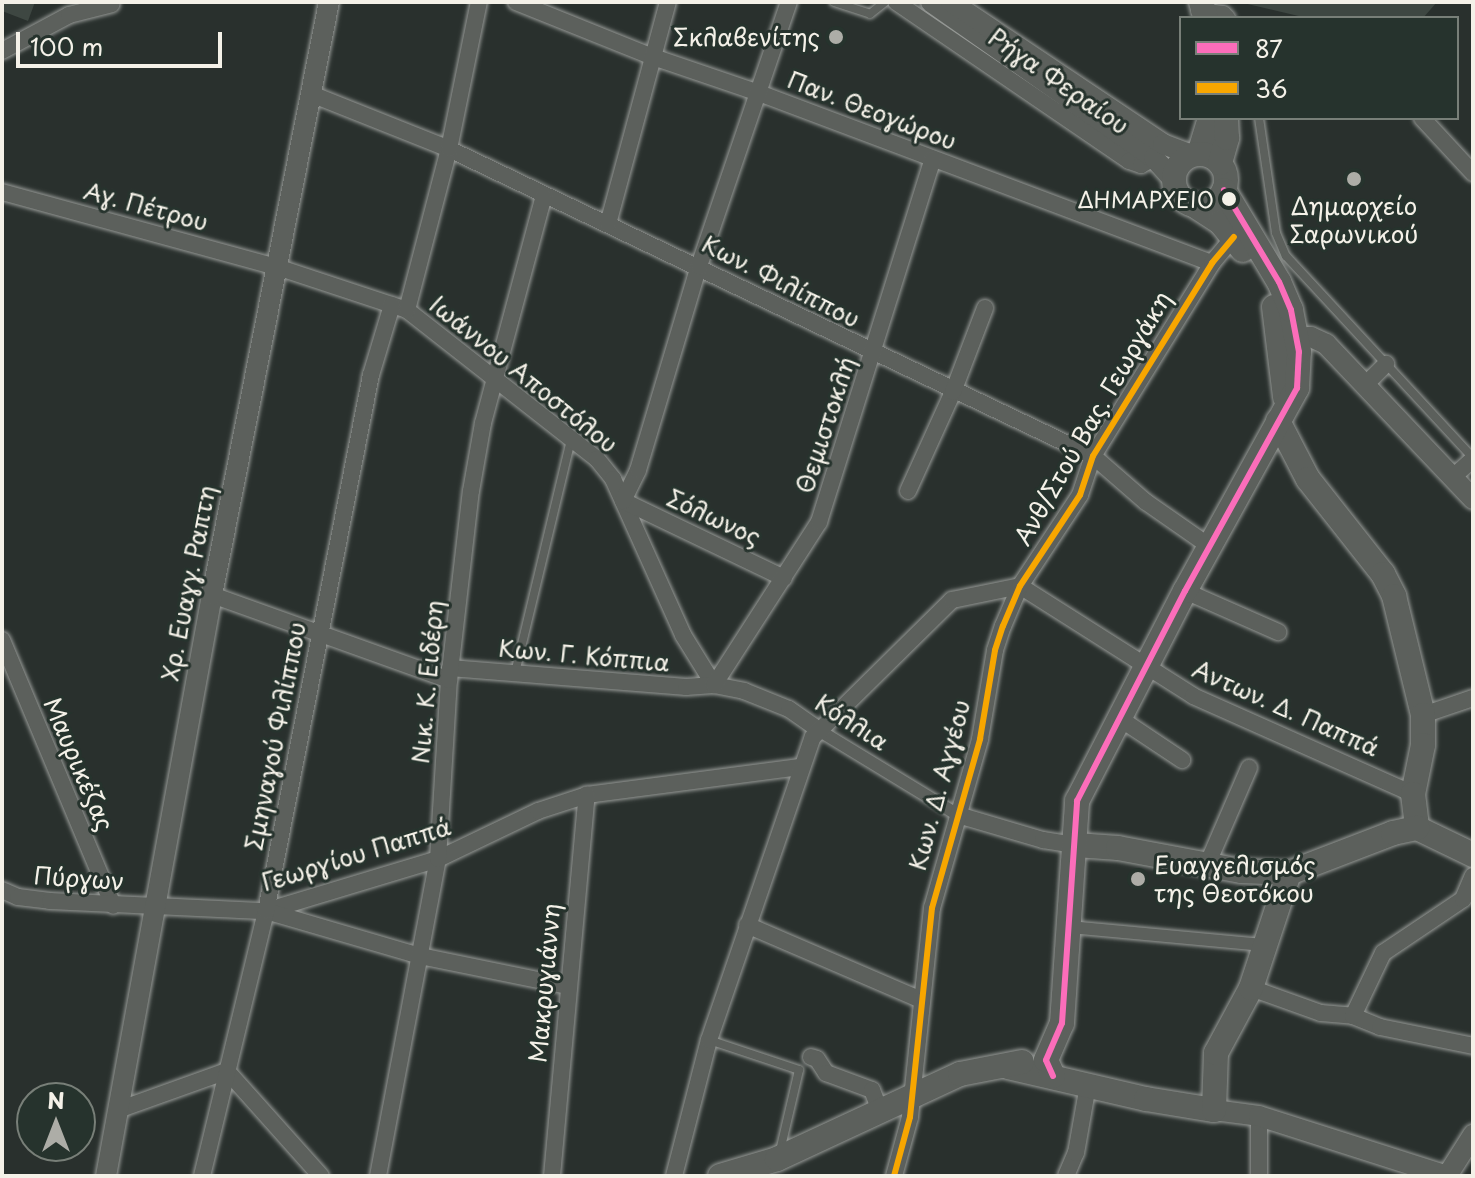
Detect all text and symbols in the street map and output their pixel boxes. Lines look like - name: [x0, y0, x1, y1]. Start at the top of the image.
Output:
- scale bar: [20, 16, 226, 66]
- legend: [1179, 16, 1459, 120]
- street label: Ρήγα Φεραίου: [983, 22, 1135, 140]
- place label: Σκλαβενίτης: [673, 23, 820, 51]
- text: 100 m: [30, 28, 103, 64]
- marker: Σκλαβενίτης: [827, 28, 845, 46]
- text: 87: [1255, 30, 1283, 66]
- street label: Παν. Θεογώρου: [783, 64, 961, 156]
- text: 36: [1255, 70, 1288, 106]
- marker: Δημαρχείο Σαρωνικού: [1345, 170, 1363, 188]
- street label: Αγ. Πέτρου: [81, 176, 211, 236]
- place label: ΔΗΜΑΡΧΕΙΟ: [1077, 186, 1214, 212]
- marker: ΔΗΜΑΡΧΕΙΟ: [1221, 191, 1237, 207]
- place label: Δημαρχείο Σαρωνικού: [1290, 192, 1418, 248]
- street label: Κων. Φιλίππου: [697, 229, 865, 333]
- street label: Ανθ/Στού Βας. Γεωργάκη: [1007, 285, 1177, 551]
- street label: Ιωάννου Αποστόλου: [424, 290, 624, 458]
- street label: Θεμιστοκλή: [789, 353, 861, 497]
- street label: Χρ. Ευαγγ. Ραπτη: [155, 482, 221, 684]
- street label: Σόλωνος: [663, 483, 765, 551]
- street label: Νικ. Κ. Ειδέρη: [405, 599, 449, 765]
- street label: Σμηναγού Φιλίππου: [239, 619, 311, 853]
- street label: Κων. Γ. Κόππια: [497, 633, 671, 677]
- street label: Αντων. Δ. Παππά: [1188, 654, 1384, 762]
- street label: Κόλλια: [810, 688, 894, 756]
- street label: Μαυρικέζας: [38, 693, 120, 835]
- street label: Κων. Δ. Αγγέου: [902, 696, 976, 874]
- street label: Γεωργίου Παππά: [258, 812, 454, 896]
- place label: Ευαγγελισμός της Θεοτόκου: [1154, 851, 1316, 907]
- street label: Πύργων: [33, 860, 125, 896]
- marker: Ευαγγελισμός της Θεοτόκου: [1129, 870, 1147, 888]
- street label: Μακρυγιάννη: [523, 902, 565, 1064]
- north arrow: [16, 1082, 96, 1162]
- text: N: [47, 1083, 65, 1116]

